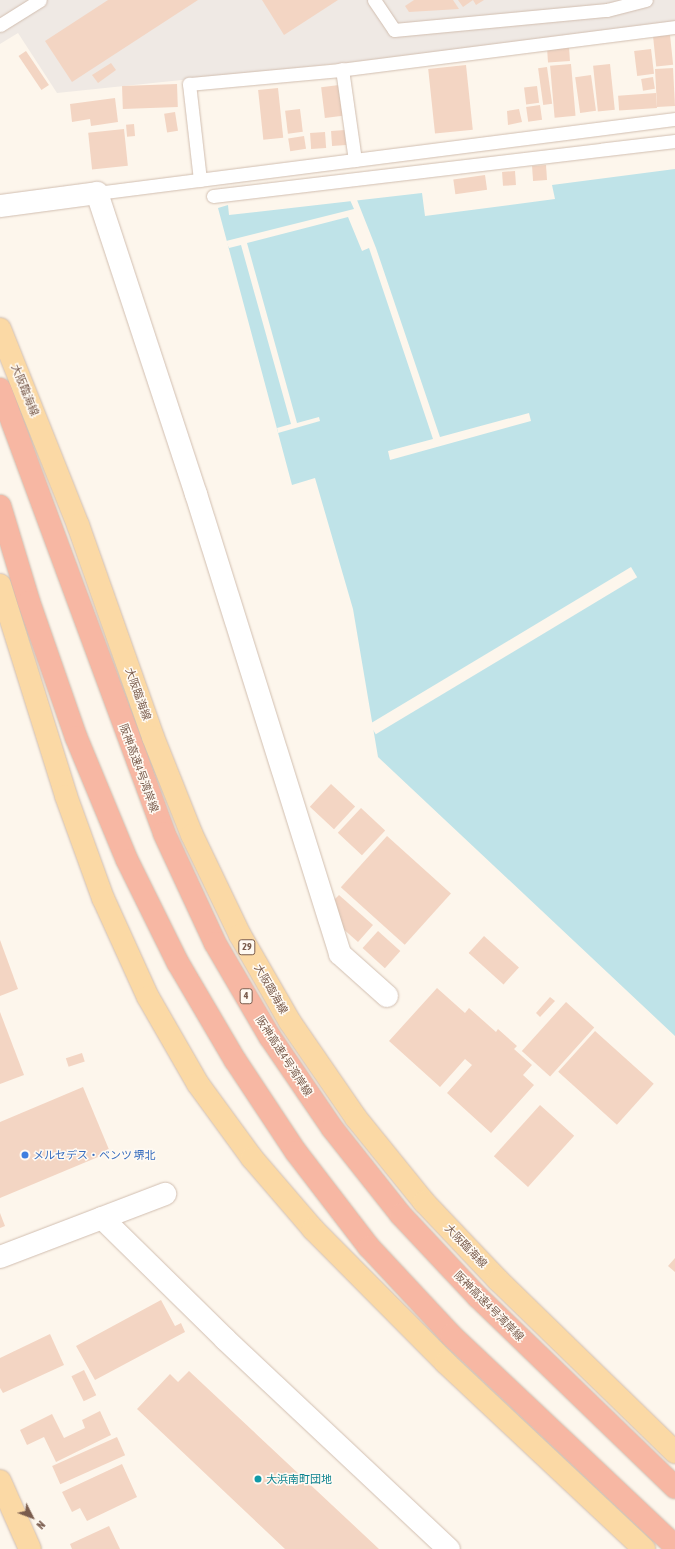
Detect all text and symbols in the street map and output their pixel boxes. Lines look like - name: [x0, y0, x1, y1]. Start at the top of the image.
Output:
- street label: 大阪臨海線: [9, 362, 41, 418]
- street label: 大阪臨海線: [122, 666, 154, 722]
- street label: 阪神高速4号湾岸線: [117, 722, 161, 814]
- road number: 29: [238, 939, 256, 955]
- street label: 大阪臨海線: [252, 962, 290, 1016]
- road number: 4: [239, 988, 253, 1004]
- street label: 阪神高速4号湾岸線: [253, 1013, 315, 1099]
- place label: メルセデス・ベンツ 堺北: [33, 1148, 156, 1162]
- marker: メルセデス・ベンツ 堺北: [20, 1150, 30, 1160]
- street label: 大阪臨海線: [442, 1222, 490, 1270]
- street label: 阪神高速4号湾岸線: [451, 1268, 527, 1344]
- place label: 大浜南町団地: [266, 1472, 332, 1486]
- marker: 大浜南町団地: [253, 1474, 263, 1484]
- north arrow: [12, 1497, 52, 1537]
- text: N: [34, 1519, 48, 1531]

